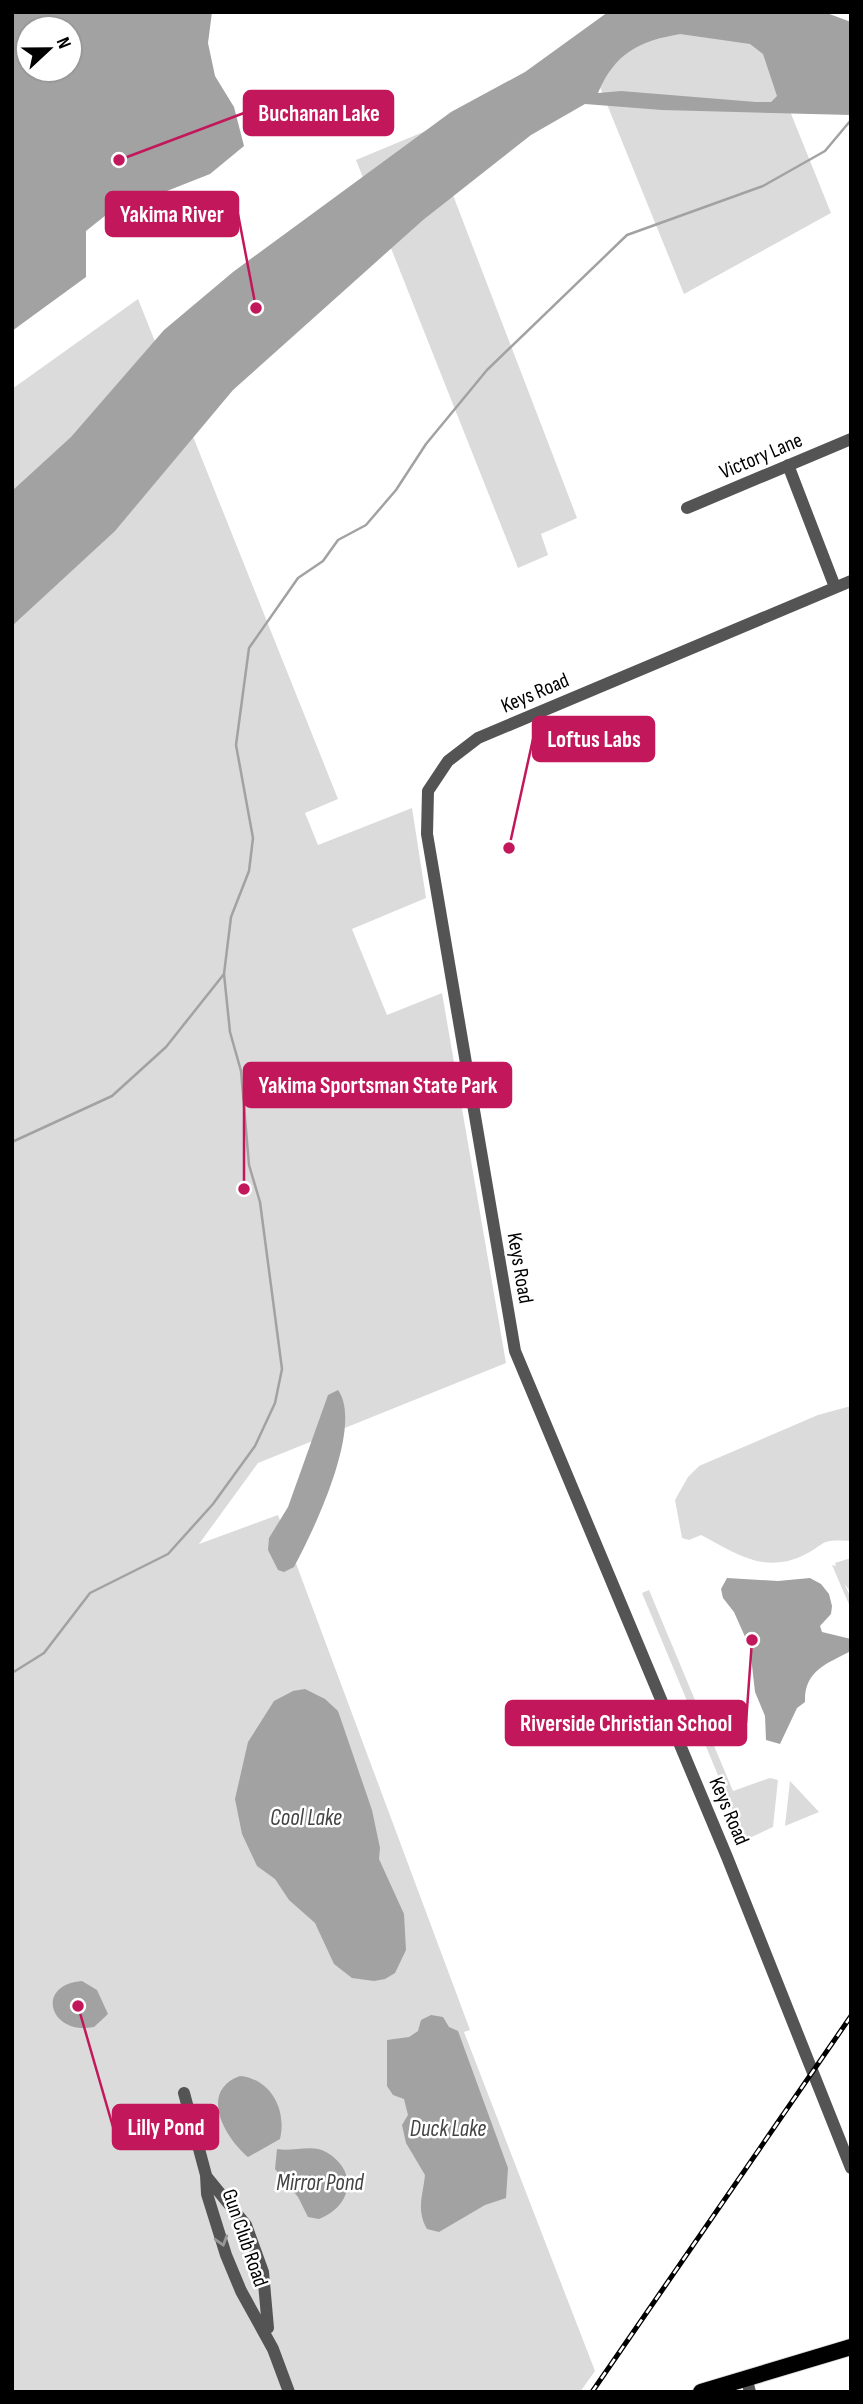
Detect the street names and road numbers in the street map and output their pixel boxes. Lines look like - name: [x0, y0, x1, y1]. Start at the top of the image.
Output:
- street label: Victory Lane: [716, 427, 806, 485]
- street label: Keys Road: [497, 668, 573, 718]
- street label: Keys Road: [501, 1231, 539, 1305]
- street label: Keys Road: [704, 1773, 754, 1849]
- street label: Gun Club Road: [217, 2186, 273, 2290]

